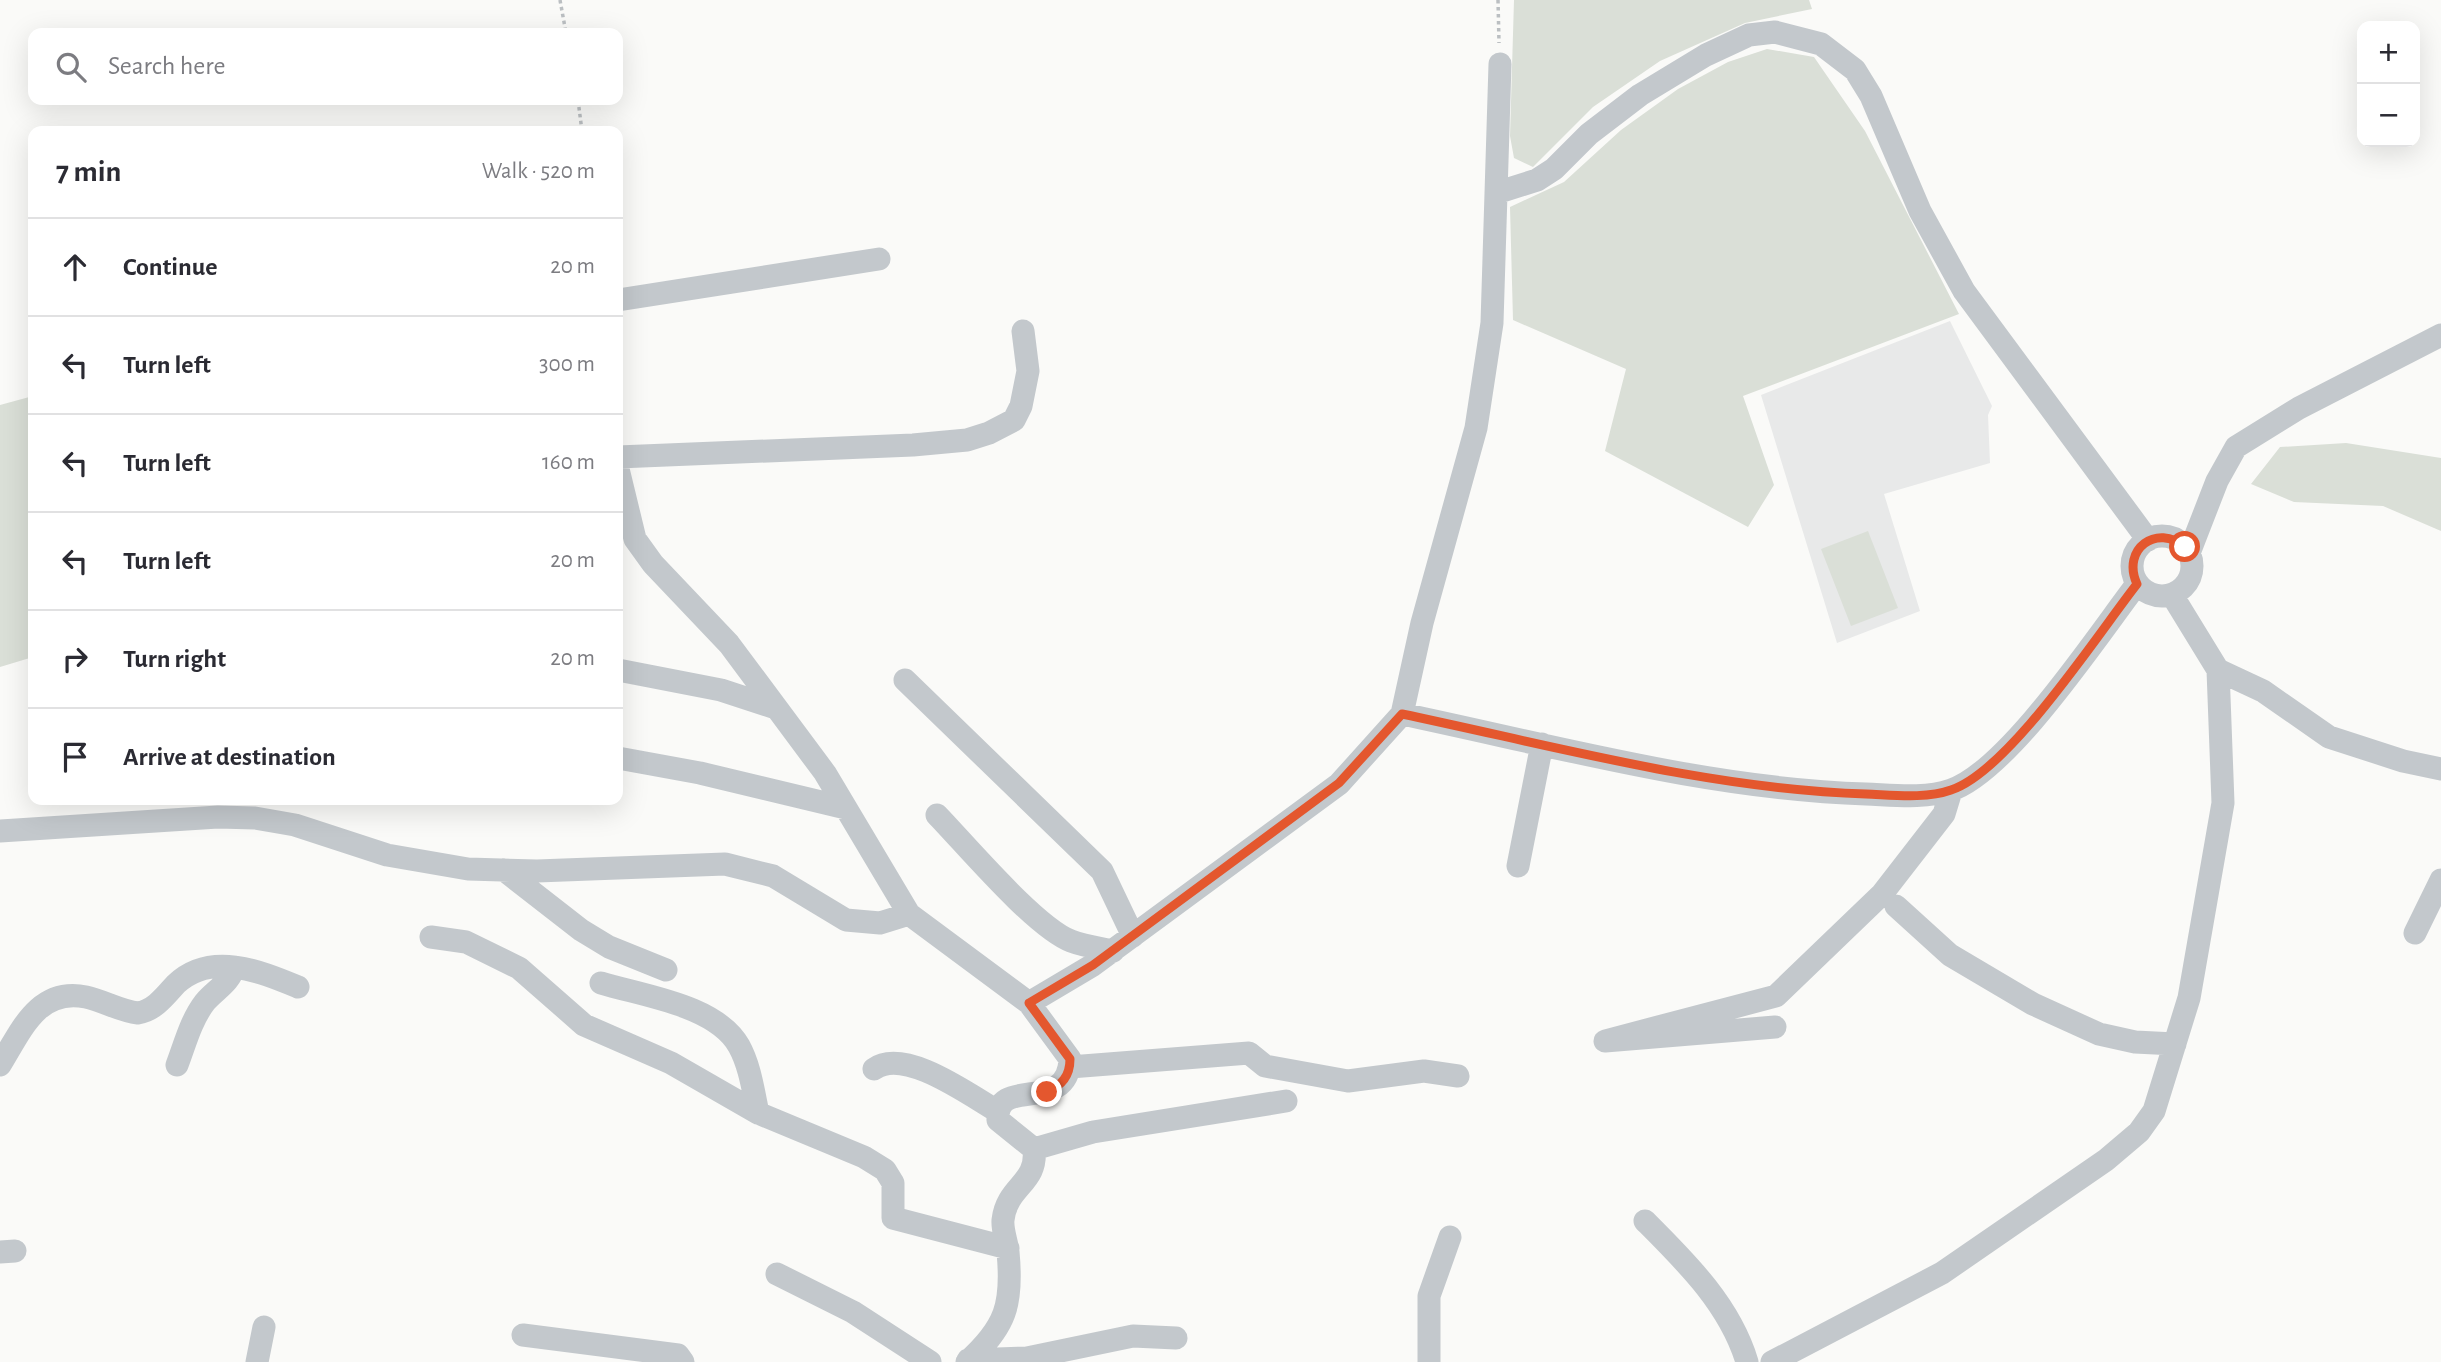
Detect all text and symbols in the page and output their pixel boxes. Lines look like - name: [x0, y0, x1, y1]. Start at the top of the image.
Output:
- map controls: [2357, 21, 2420, 147]
- button: +: [2357, 21, 2420, 84]
- search box: [28, 28, 623, 105]
- icon: search: [52, 48, 90, 86]
- text: Search here: [108, 53, 226, 79]
- button: −: [2357, 84, 2420, 147]
- text: 7 min: [56, 157, 121, 187]
- text: Walk · 520 m: [482, 160, 595, 183]
- icon: ahead: [56, 248, 94, 286]
- text: Continue: [123, 254, 218, 280]
- text: 20 m: [550, 255, 595, 278]
- icon: left: [56, 346, 94, 384]
- text: Turn left: [123, 352, 211, 378]
- text: 300 m: [539, 353, 595, 376]
- icon: left: [56, 444, 94, 482]
- text: Turn left: [123, 450, 211, 476]
- text: 160 m: [542, 451, 595, 474]
- route start: [2169, 531, 2200, 562]
- icon: left: [56, 542, 94, 580]
- text: Turn left: [123, 548, 211, 574]
- text: 20 m: [550, 549, 595, 572]
- icon: right: [56, 640, 94, 678]
- text: Turn right: [123, 646, 226, 672]
- text: 20 m: [550, 647, 595, 670]
- icon: arrive: [56, 738, 94, 776]
- text: Arrive at destination: [123, 744, 336, 770]
- route end: [1031, 1076, 1062, 1107]

